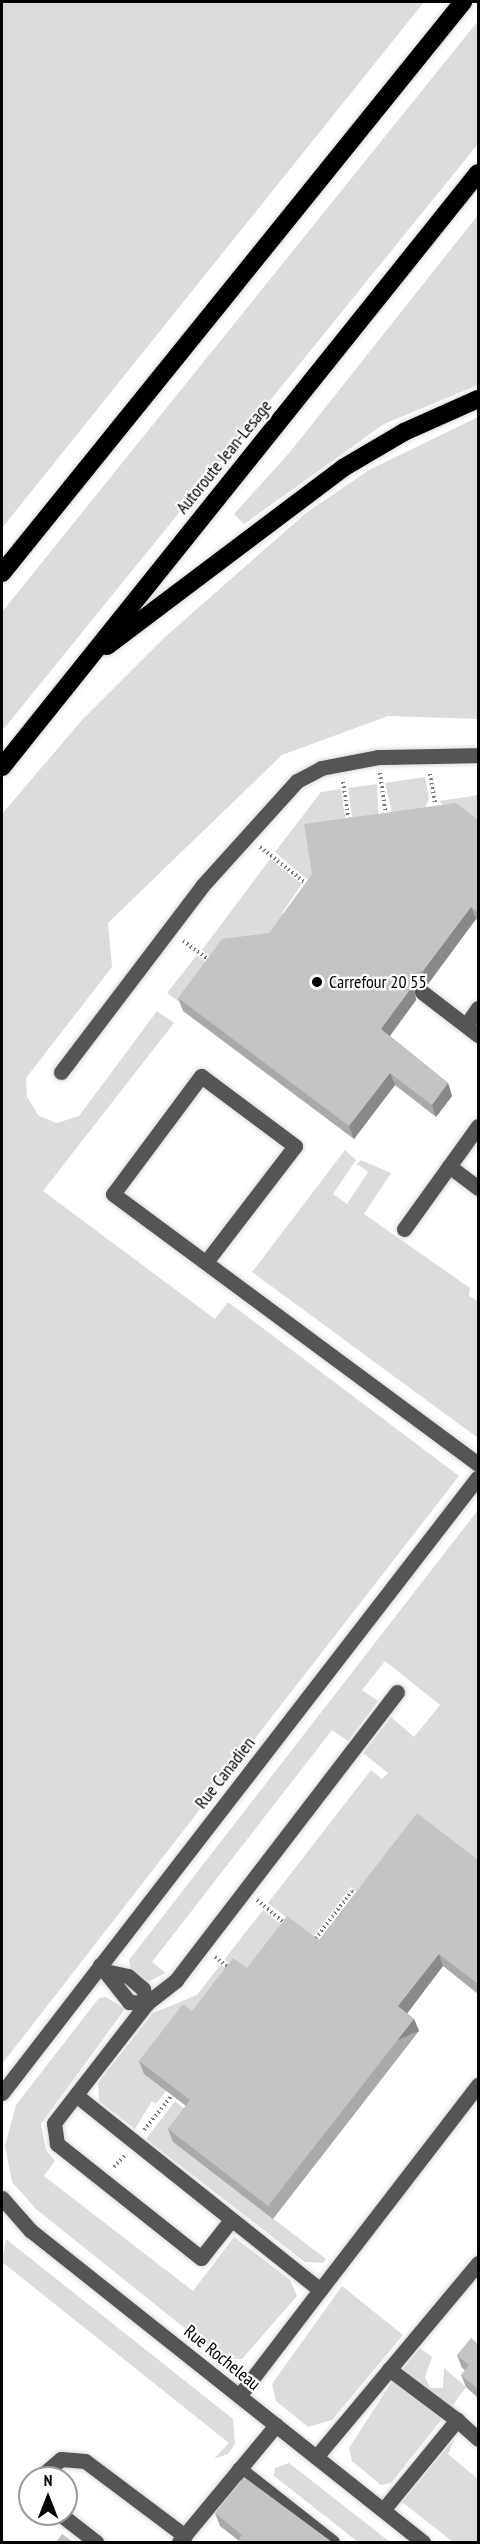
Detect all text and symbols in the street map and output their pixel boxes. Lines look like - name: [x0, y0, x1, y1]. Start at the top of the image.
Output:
- street label: Autoroute Jean-Lesage: [171, 396, 277, 518]
- place label: Carrefour 20 55: [329, 971, 427, 993]
- marker: Carrefour 20 55: [310, 975, 324, 989]
- street label: Rue Canadien: [190, 1733, 260, 1813]
- street label: Rue Rocheleau: [180, 2321, 264, 2395]
- north arrow: [18, 2466, 78, 2526]
- text: N: [44, 2470, 52, 2490]

